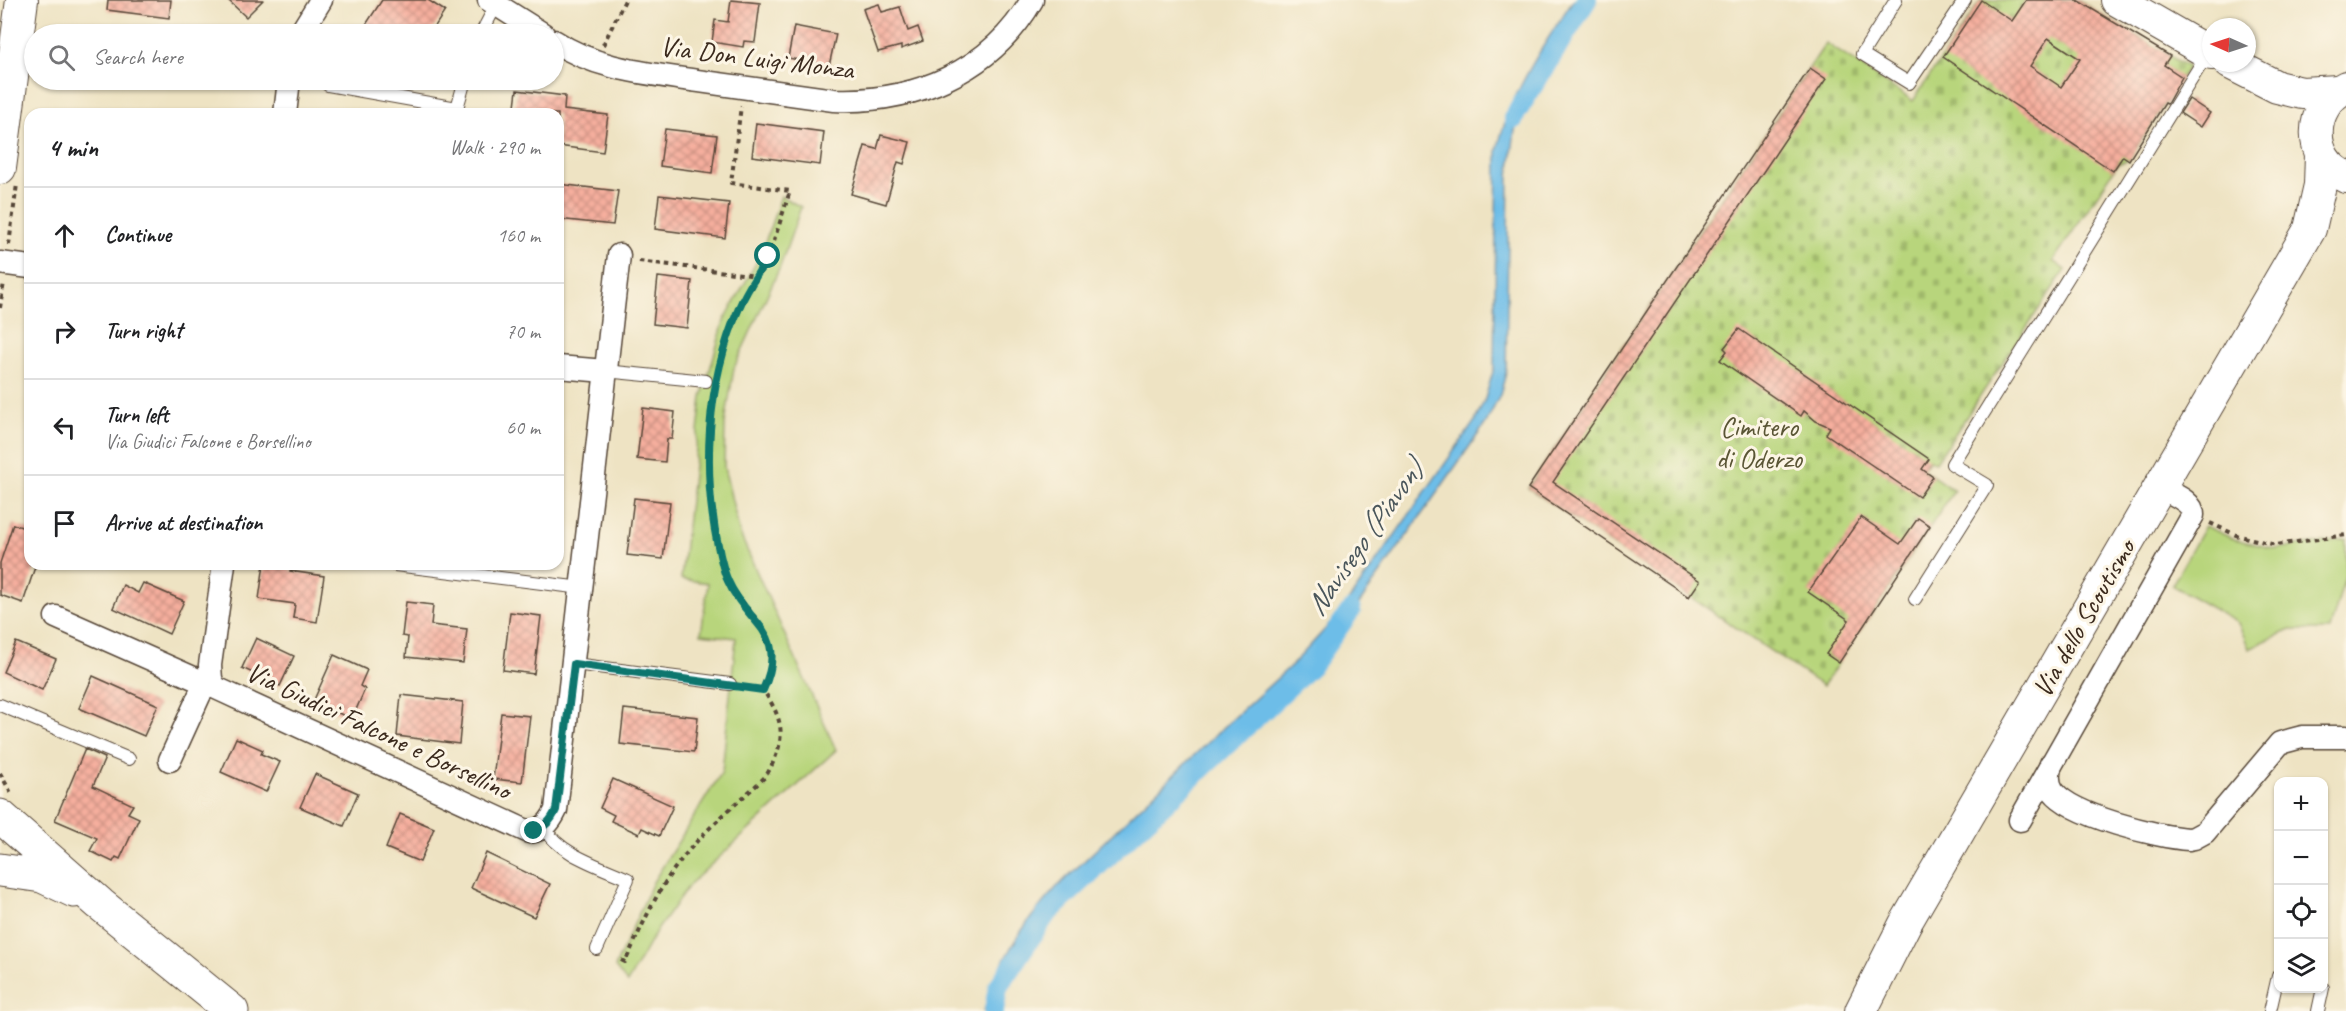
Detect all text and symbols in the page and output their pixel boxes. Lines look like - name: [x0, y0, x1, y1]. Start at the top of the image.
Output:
- north arrow: [2202, 18, 2256, 72]
- search box: [24, 24, 564, 90]
- street label: Via Don Luigi Monza: [658, 28, 857, 87]
- icon: search: [45, 41, 78, 74]
- text: Search here: [93, 43, 183, 71]
- text: 4 min: [48, 131, 98, 164]
- text: Walk · 290 m: [450, 135, 540, 160]
- icon: ahead: [48, 219, 81, 252]
- text: Continue: [105, 221, 171, 249]
- text: 160 m: [497, 223, 540, 248]
- route start: [754, 242, 780, 268]
- icon: right: [48, 315, 81, 348]
- text: Turn right: [105, 317, 182, 345]
- text: 70 m: [506, 319, 540, 344]
- text: Turn left: [105, 401, 169, 429]
- park label: Cimitero di Oderzo: [1716, 409, 1804, 476]
- icon: left: [48, 411, 81, 444]
- text: 60 m: [506, 415, 540, 440]
- text: Via Giudici Falcone e Borsellino: [105, 429, 311, 454]
- water label: Navisego (Piavon): [1297, 448, 1435, 623]
- icon: arrive: [48, 507, 81, 540]
- text: Arrive at destination: [105, 509, 262, 537]
- street label: Via dello Scoutismo: [2024, 531, 2144, 703]
- street label: Via Giudici Falcone e Borsellino: [241, 654, 519, 808]
- map controls: [2274, 777, 2328, 993]
- button: +: [2274, 777, 2328, 831]
- route end: [520, 817, 546, 843]
- button: −: [2274, 831, 2328, 885]
- button: locate: [2274, 885, 2328, 939]
- button: layers: [2274, 939, 2328, 993]

